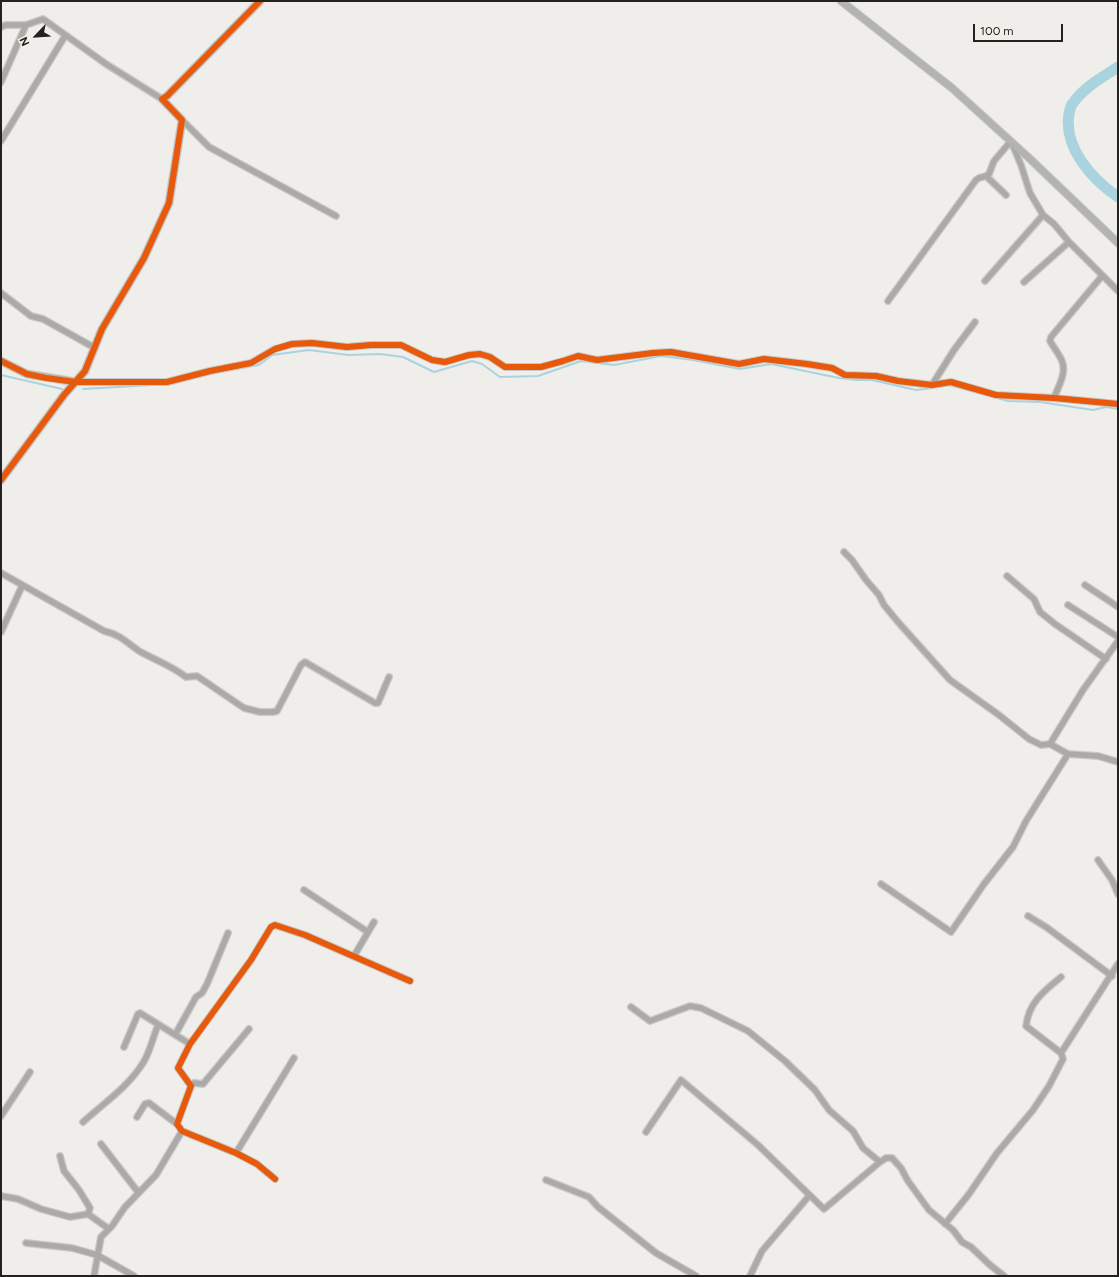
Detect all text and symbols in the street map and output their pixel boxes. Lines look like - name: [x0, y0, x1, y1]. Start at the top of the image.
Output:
- north arrow: [16, 16, 56, 56]
- scale bar: [975, 16, 1065, 42]
- text: 100 m: [980, 24, 1014, 38]
- text: N: [17, 35, 32, 48]

